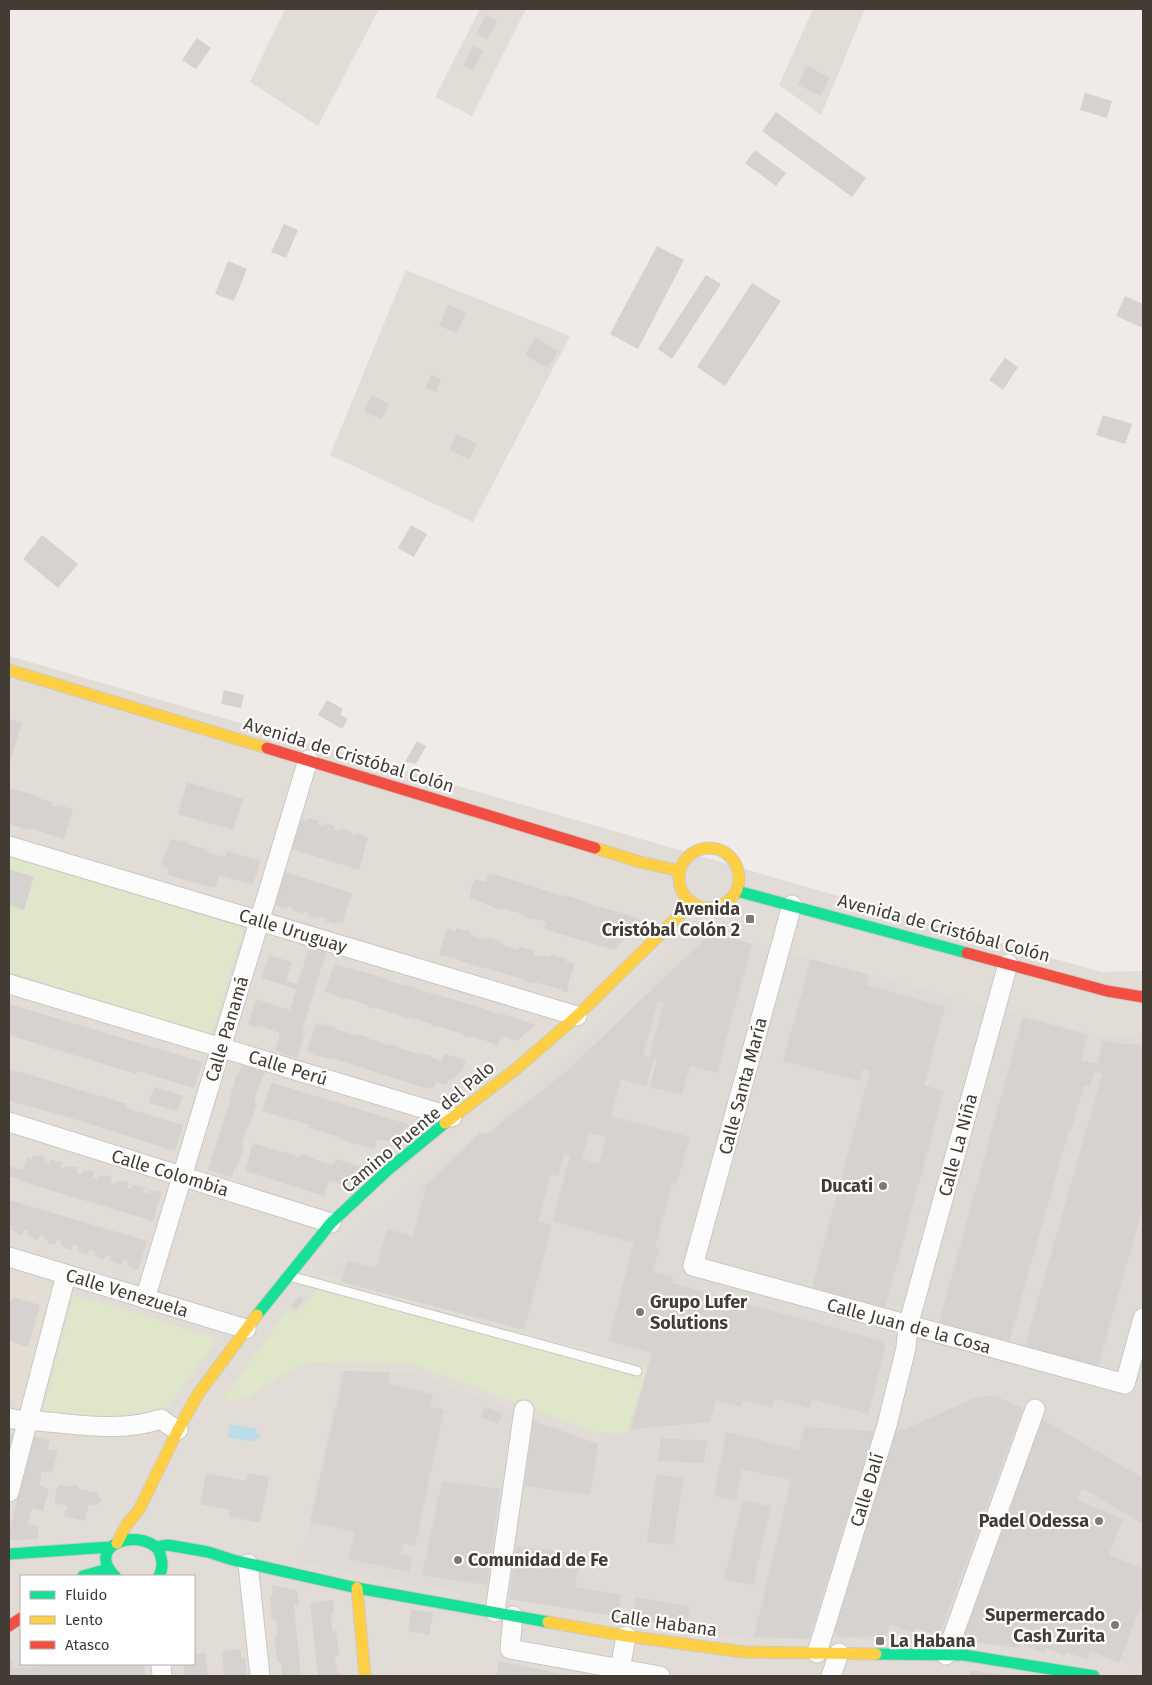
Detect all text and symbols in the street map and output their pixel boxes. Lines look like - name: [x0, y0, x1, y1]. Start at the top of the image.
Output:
- street label: Avenida de Cristóbal Colón: [241, 712, 457, 798]
- street label: Avenida de Cristóbal Colón: [835, 889, 1053, 967]
- place label: Avenida Cristóbal Colón 2: [602, 898, 740, 941]
- street label: Calle Uruguay: [236, 904, 350, 958]
- marker: Avenida Cristóbal Colón 2: [744, 913, 756, 925]
- street label: Calle Panamá: [200, 973, 254, 1085]
- street label: Calle Santa María: [714, 1015, 772, 1157]
- street label: Calle Perú: [246, 1046, 330, 1090]
- street label: Camino Puente del Palo: [337, 1057, 499, 1197]
- street label: Calle La Niña: [934, 1091, 982, 1199]
- street label: Calle Colombia: [109, 1145, 231, 1201]
- place label: Ducati: [821, 1175, 873, 1197]
- marker: Ducati: [877, 1180, 889, 1192]
- street label: Calle Venezuela: [63, 1264, 191, 1322]
- place label: Grupo Lufer Solutions: [650, 1291, 748, 1334]
- street label: Calle Juan de la Cosa: [825, 1294, 993, 1358]
- marker: Grupo Lufer Solutions: [634, 1306, 646, 1318]
- street label: Calle Dalí: [845, 1450, 889, 1530]
- place label: Padel Odessa: [979, 1510, 1089, 1532]
- marker: Padel Odessa: [1093, 1515, 1105, 1527]
- place label: Comunidad de Fe: [468, 1549, 608, 1571]
- marker: Comunidad de Fe: [452, 1554, 464, 1566]
- legend: [20, 1575, 195, 1665]
- text: Fluido: [65, 1586, 107, 1604]
- place label: Supermercado Cash Zurita: [985, 1604, 1105, 1647]
- street label: Calle Habana: [609, 1605, 719, 1641]
- text: Lento: [65, 1611, 103, 1629]
- marker: Supermercado Cash Zurita: [1109, 1619, 1121, 1631]
- place label: La Habana: [890, 1630, 976, 1652]
- marker: La Habana: [874, 1635, 886, 1647]
- text: Atasco: [65, 1636, 110, 1654]

